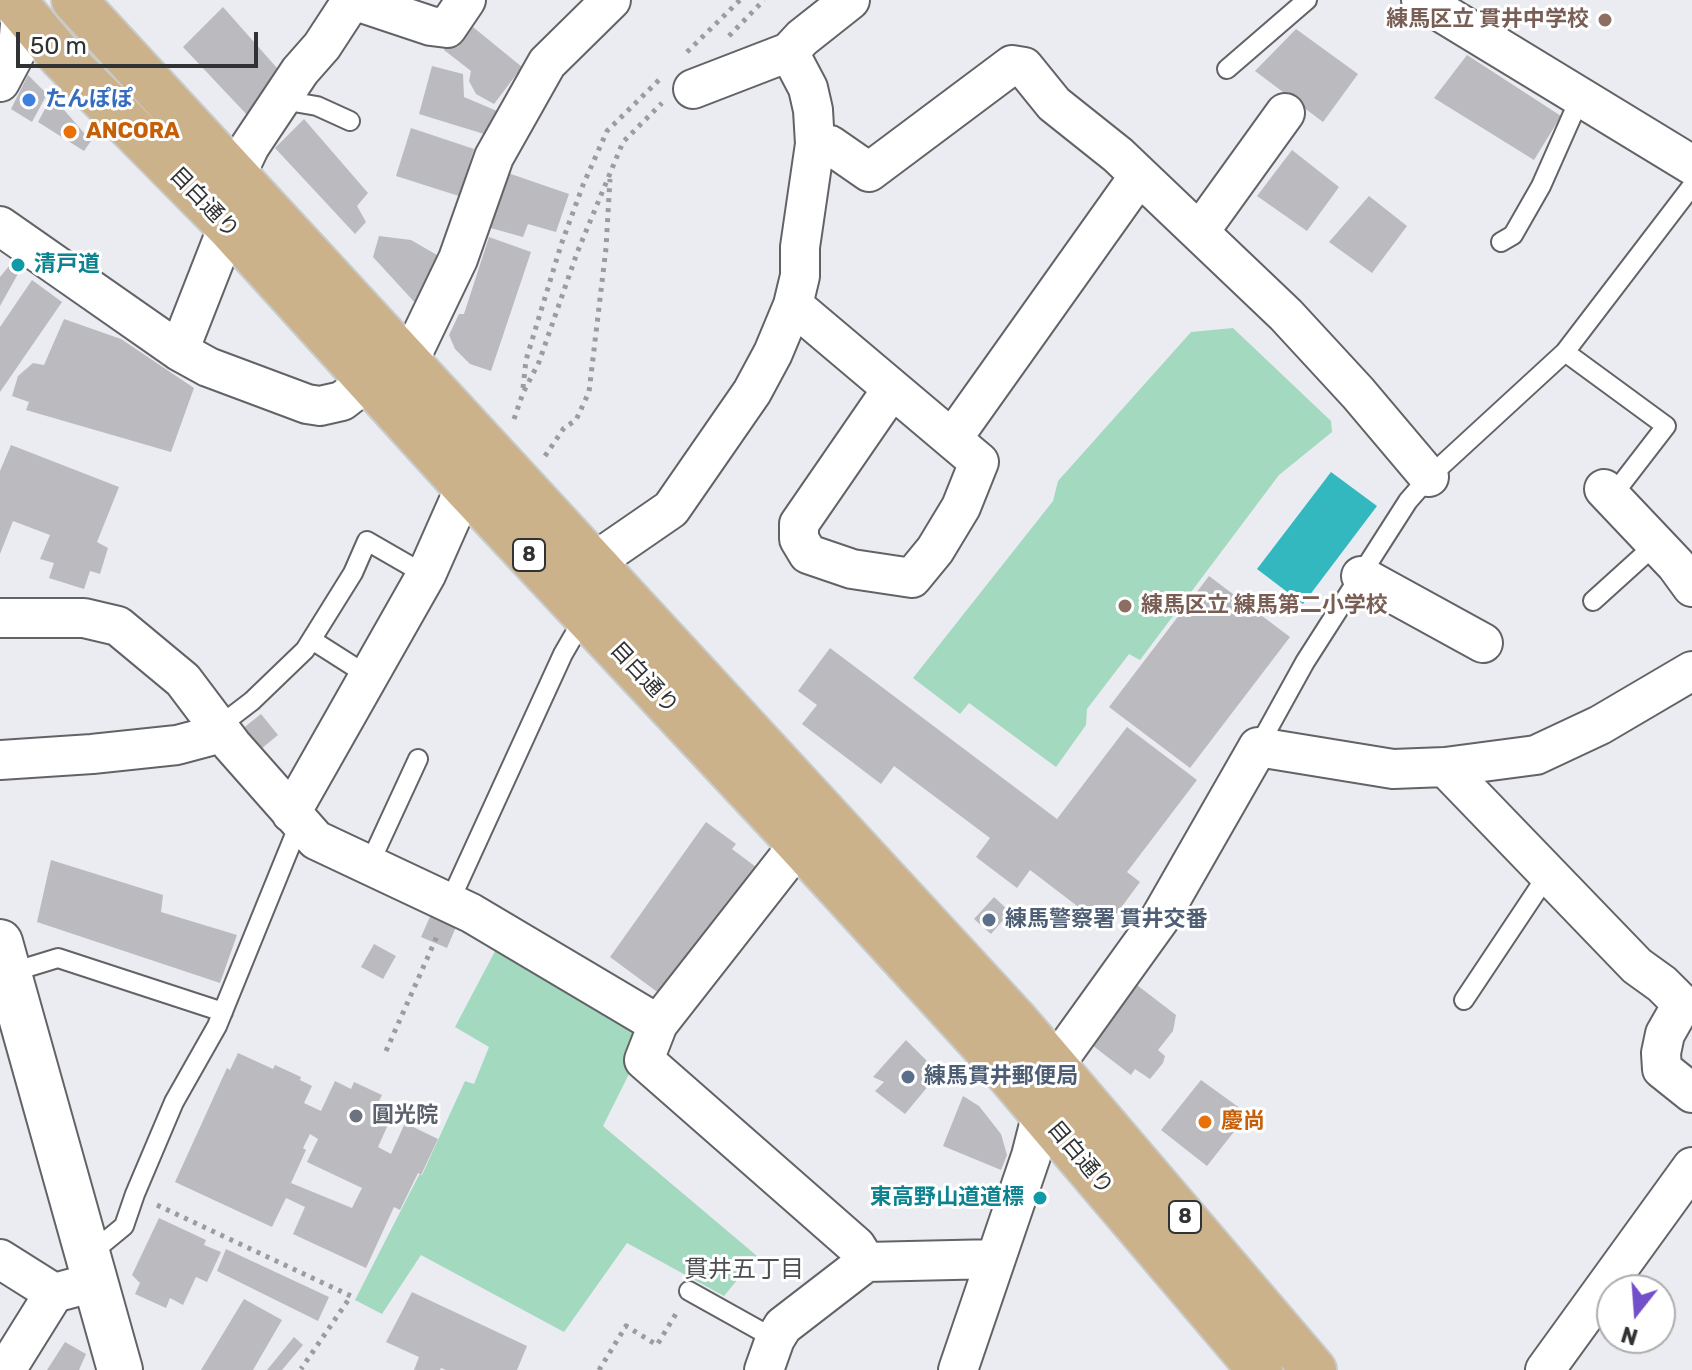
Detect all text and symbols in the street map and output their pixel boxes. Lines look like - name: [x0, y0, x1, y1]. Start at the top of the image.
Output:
- place label: 練馬区立 貫井中学校: [1386, 7, 1589, 33]
- marker: 練馬区立 貫井中学校: [1596, 11, 1614, 29]
- scale bar: [20, 16, 262, 66]
- text: 50 m: [30, 32, 87, 60]
- place label: たんぽぽ: [45, 87, 133, 113]
- marker: たんぽぽ: [20, 91, 38, 109]
- place label: ANCORA: [86, 119, 180, 145]
- marker: ANCORA: [61, 123, 79, 141]
- street label: 目白通り: [164, 162, 244, 244]
- place label: 清戸道: [34, 252, 100, 278]
- marker: 清戸道: [9, 256, 27, 274]
- road number: 8: [513, 539, 545, 571]
- place label: 練馬区立 練馬第二小学校: [1141, 593, 1388, 619]
- marker: 練馬区立 練馬第二小学校: [1116, 597, 1134, 615]
- street label: 目白通り: [604, 637, 684, 719]
- place label: 練馬警察署 貫井交番: [1005, 907, 1208, 933]
- marker: 練馬警察署 貫井交番: [980, 911, 998, 929]
- place label: 練馬貫井郵便局: [924, 1064, 1078, 1090]
- marker: 練馬貫井郵便局: [899, 1068, 917, 1086]
- place label: 圓光院: [372, 1103, 438, 1129]
- marker: 圓光院: [347, 1107, 365, 1125]
- place label: 慶尚: [1221, 1109, 1265, 1135]
- marker: 慶尚: [1196, 1113, 1214, 1131]
- street label: 目白通り: [1042, 1116, 1118, 1200]
- place label: 東高野山道道標: [870, 1185, 1024, 1211]
- marker: 東高野山道道標: [1031, 1189, 1049, 1207]
- road number: 8: [1169, 1201, 1201, 1233]
- district label: 貫井五丁目: [684, 1256, 804, 1284]
- north arrow: [1596, 1274, 1676, 1354]
- text: N: [1618, 1320, 1641, 1351]

